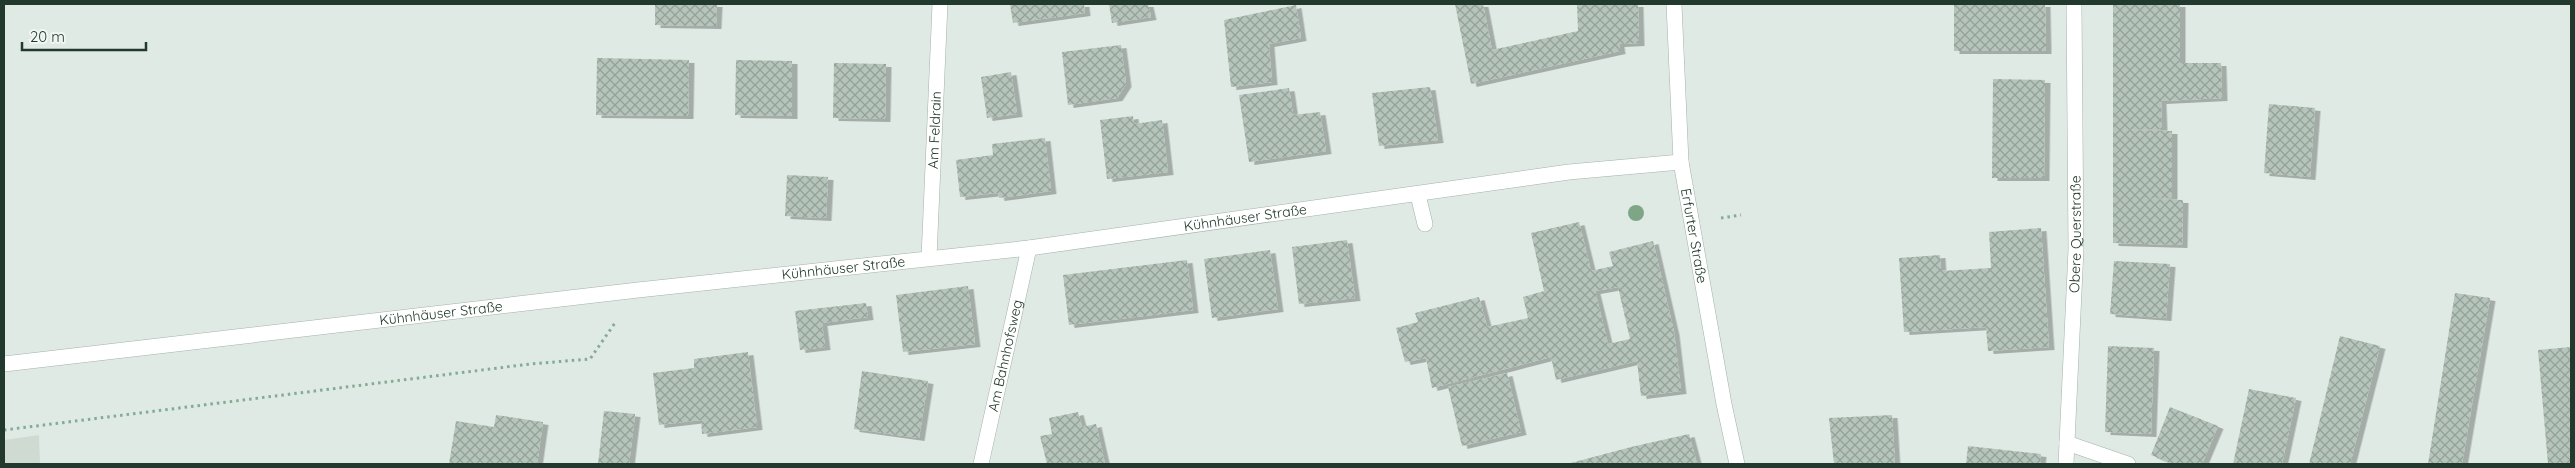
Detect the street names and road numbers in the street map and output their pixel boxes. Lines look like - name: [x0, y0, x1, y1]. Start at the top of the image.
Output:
- street label: Am Feldrain: [924, 91, 945, 169]
- street label: Obere Querstraße: [2065, 175, 2085, 293]
- street label: Erfurter Straße: [1677, 187, 1711, 285]
- street label: Kühnhäuser Straße: [1183, 200, 1308, 235]
- street label: Kühnhäuser Straße: [781, 252, 906, 283]
- street label: Kühnhäuser Straße: [378, 297, 504, 329]
- street label: Am Bahnhofsweg: [984, 298, 1026, 413]

